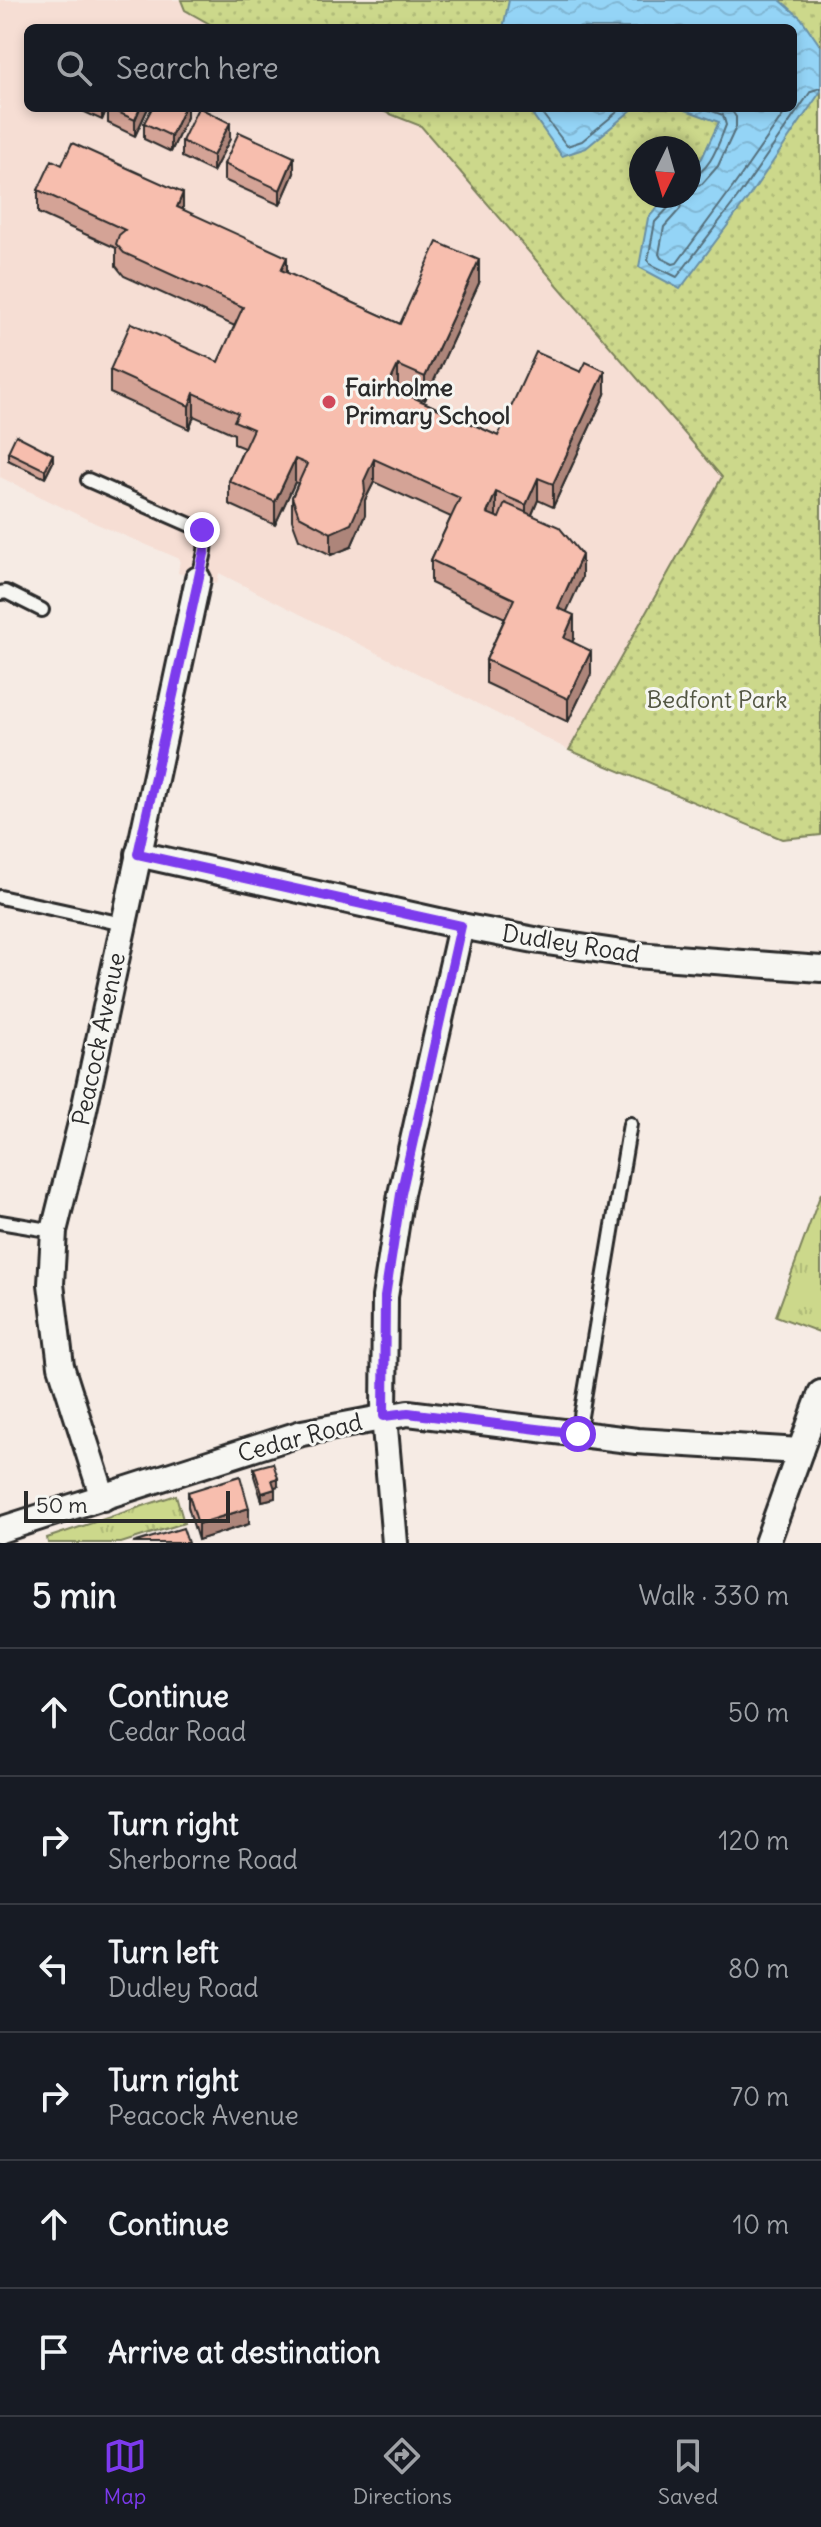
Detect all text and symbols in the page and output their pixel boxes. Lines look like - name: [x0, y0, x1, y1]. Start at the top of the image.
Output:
- search box: [24, 24, 797, 112]
- icon: search: [52, 46, 96, 90]
- text: Search here: [116, 49, 279, 87]
- north arrow: [629, 136, 701, 208]
- place label: Fairholme Primary School: [345, 372, 510, 430]
- marker: Fairholme Primary School: [320, 393, 338, 411]
- route end: [184, 512, 220, 548]
- park label: Bedfont Park: [647, 684, 787, 714]
- street label: Dudley Road: [500, 917, 642, 969]
- street label: Peacock Avenue: [65, 950, 131, 1128]
- street label: Cedar Road: [234, 1406, 365, 1468]
- route start: [560, 1416, 596, 1452]
- scale bar: [24, 1487, 230, 1523]
- text: 50 m: [36, 1491, 88, 1519]
- text: 5 min: [32, 1574, 117, 1617]
- text: Walk · 330 m: [639, 1579, 789, 1612]
- text: Continue: [108, 1677, 229, 1715]
- icon: ahead: [32, 1690, 76, 1734]
- text: 50 m: [728, 1696, 789, 1729]
- text: Cedar Road: [108, 1715, 246, 1748]
- text: Turn right: [108, 1805, 239, 1843]
- icon: right: [32, 1818, 76, 1862]
- text: 120 m: [718, 1824, 789, 1857]
- text: Sherborne Road: [108, 1843, 298, 1876]
- text: Turn left: [108, 1933, 219, 1971]
- icon: left: [32, 1946, 76, 1990]
- text: 80 m: [728, 1952, 789, 1985]
- text: Dudley Road: [108, 1971, 259, 2004]
- text: Turn right: [108, 2061, 239, 2099]
- icon: right: [32, 2074, 76, 2118]
- text: 70 m: [730, 2080, 789, 2113]
- text: Peacock Avenue: [108, 2099, 299, 2132]
- icon: ahead: [32, 2202, 76, 2246]
- text: Continue: [108, 2205, 229, 2243]
- text: 10 m: [733, 2208, 789, 2241]
- icon: arrive: [32, 2330, 76, 2374]
- text: Arrive at destination: [108, 2333, 380, 2371]
- tab: Map: [103, 2434, 147, 2510]
- tab: Directions: [353, 2434, 452, 2510]
- tab: Saved: [658, 2434, 718, 2510]

